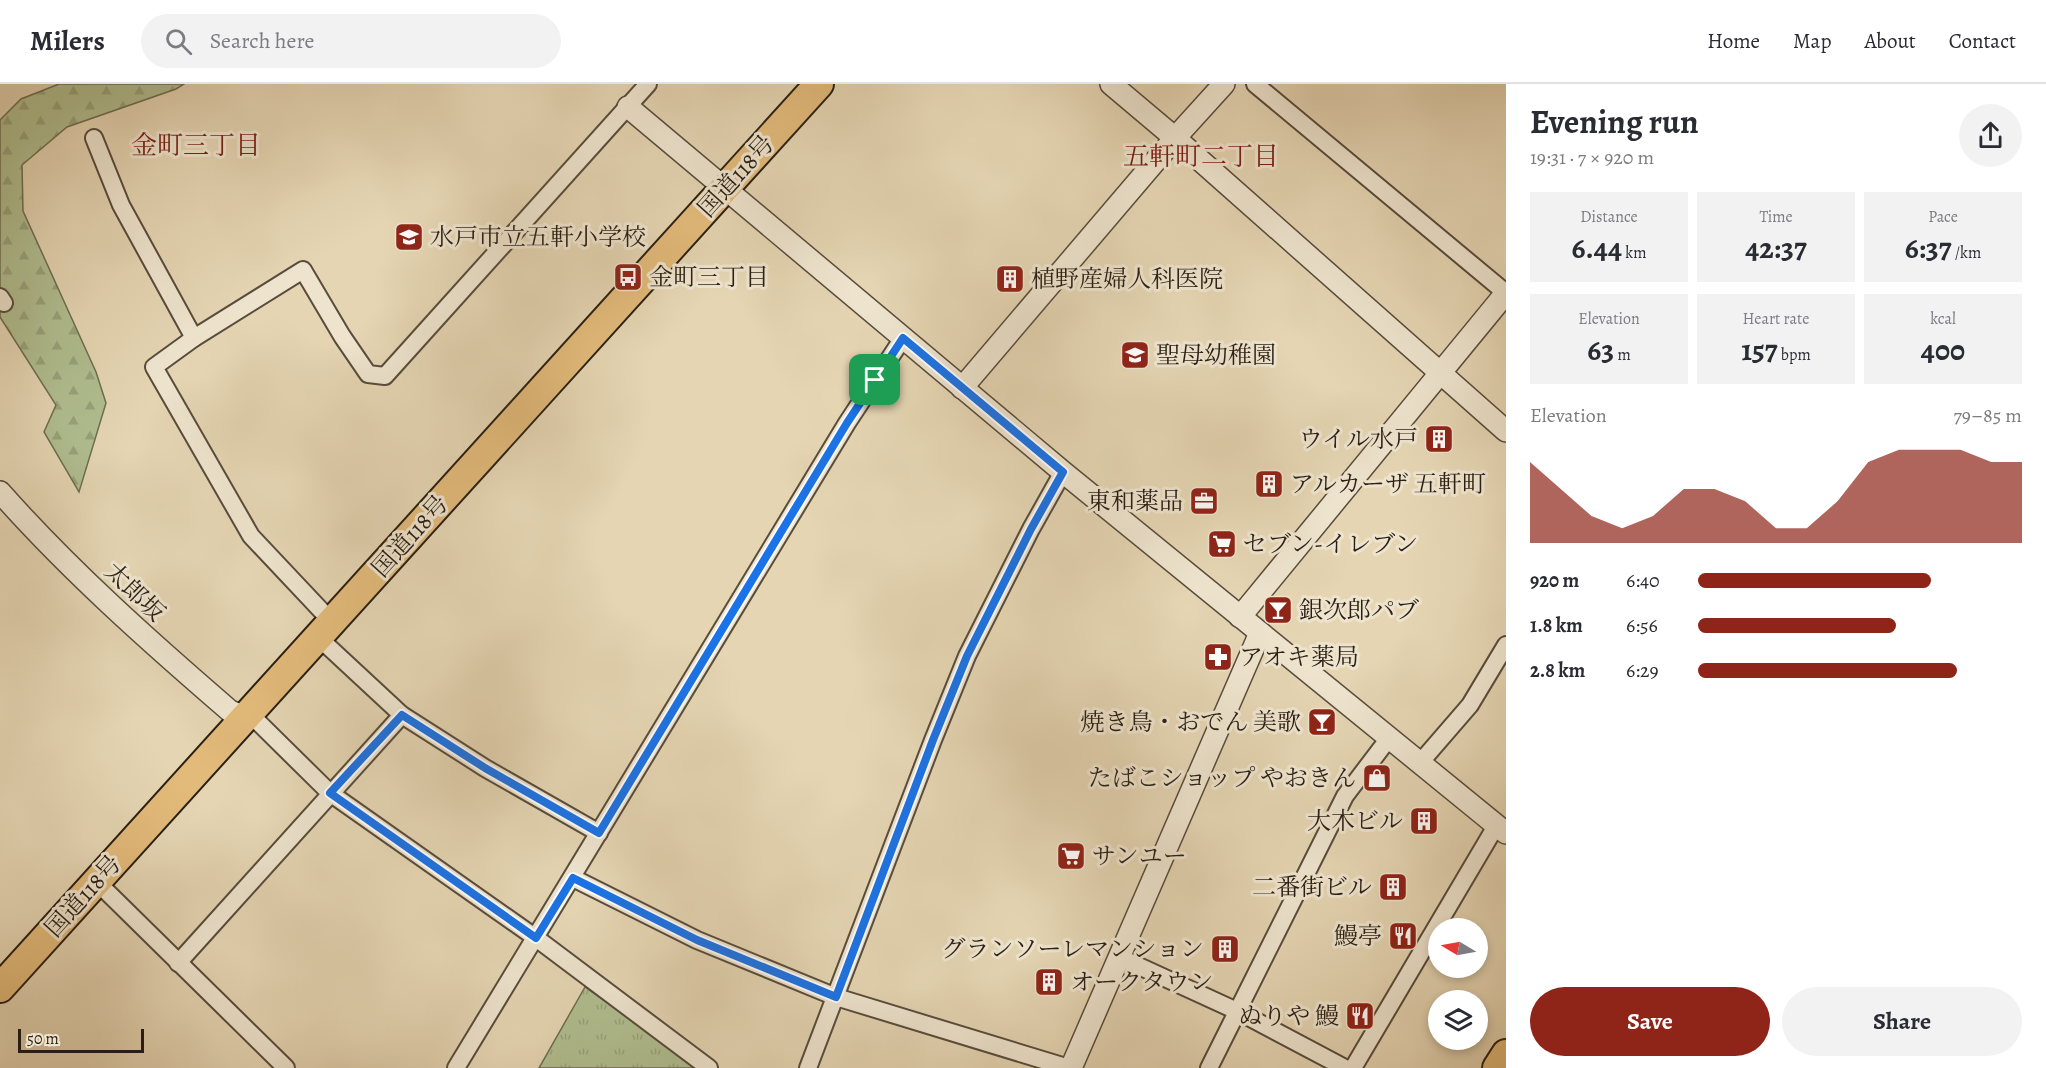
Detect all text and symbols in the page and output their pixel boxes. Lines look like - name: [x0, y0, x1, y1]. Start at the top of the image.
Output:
- search box: [141, 14, 561, 68]
- text: Milers: [30, 22, 105, 60]
- icon: search: [162, 25, 195, 58]
- text: Search here: [210, 26, 314, 56]
- text: Home: [1707, 27, 1760, 55]
- text: Map: [1793, 27, 1831, 55]
- text: About: [1864, 27, 1916, 55]
- text: Contact: [1949, 27, 2016, 55]
- text: Evening run: [1530, 99, 1699, 144]
- button: share: [1959, 104, 2022, 167]
- district label: 金町三丁目: [131, 128, 261, 163]
- street label: 国道118号: [691, 128, 781, 224]
- district label: 五軒町二丁目: [1123, 139, 1279, 174]
- text: 19:31 · 7 × 920 m: [1530, 144, 1654, 171]
- text: Distance: [1580, 206, 1638, 228]
- text: Time: [1759, 206, 1793, 228]
- text: Pace: [1928, 206, 1958, 228]
- school or university icon: 水戸市立五軒小学校: [393, 221, 425, 253]
- place label: 水戸市立五軒小学校: [430, 221, 646, 253]
- text: 6.44: [1572, 228, 1622, 268]
- text: 42:37: [1745, 228, 1807, 268]
- text: 6:37: [1905, 228, 1952, 268]
- text: km: [1622, 242, 1646, 264]
- text: /km: [1952, 242, 1981, 264]
- bus stop icon: 金町三丁目: [612, 261, 644, 293]
- place label: 金町三丁目: [649, 261, 769, 293]
- building icon: 植野産婦人科医院: [994, 263, 1026, 295]
- place label: 植野産婦人科医院: [1031, 263, 1223, 295]
- text: Elevation: [1578, 308, 1640, 330]
- text: Heart rate: [1743, 308, 1809, 330]
- text: kcal: [1930, 308, 1956, 330]
- text: 63: [1587, 330, 1614, 370]
- text: 157: [1741, 330, 1778, 370]
- text: 400: [1921, 330, 1965, 370]
- school or university icon: 聖母幼稚園: [1119, 339, 1151, 371]
- place label: 聖母幼稚園: [1156, 339, 1276, 371]
- text: m: [1614, 344, 1631, 366]
- text: bpm: [1778, 344, 1811, 366]
- pin: [849, 354, 900, 405]
- icon: arrive: [858, 363, 891, 396]
- text: Elevation: [1530, 402, 1607, 429]
- text: 79–85 m: [1953, 402, 2022, 429]
- place label: ウイル水戸: [1299, 423, 1418, 455]
- building icon: ウイル水戸: [1423, 423, 1455, 455]
- building icon: アルカーザ 五軒町: [1253, 468, 1285, 500]
- place label: アルカーザ 五軒町: [1290, 468, 1486, 500]
- place label: 東和薬品: [1087, 485, 1183, 517]
- office icon: 東和薬品: [1188, 485, 1220, 517]
- street label: 国道118号: [365, 488, 455, 584]
- supermarket icon: セブン-イレブン: [1206, 528, 1238, 560]
- place label: セブン-イレブン: [1243, 528, 1418, 560]
- street label: 太郎坂: [98, 555, 172, 629]
- text: 920 m: [1530, 567, 1579, 594]
- text: 6:40: [1626, 567, 1660, 594]
- bar icon: 銀次郎パブ: [1262, 594, 1294, 626]
- place label: 銀次郎パブ: [1299, 594, 1419, 626]
- text: 1.8 km: [1530, 612, 1583, 639]
- text: 6:56: [1626, 612, 1658, 639]
- pharmacy icon: アオキ薬局: [1202, 641, 1234, 673]
- place label: アオキ薬局: [1239, 641, 1359, 673]
- text: 2.8 km: [1530, 657, 1585, 684]
- text: 6:29: [1626, 657, 1659, 684]
- place label: 焼き鳥・おでん 美歌: [1080, 706, 1301, 738]
- bar icon: 焼き鳥・おでん 美歌: [1306, 706, 1338, 738]
- place label: たばこショップ やおきん: [1088, 762, 1356, 794]
- shop icon: たばこショップ やおきん: [1361, 762, 1393, 794]
- place label: 大木ビル: [1307, 805, 1403, 837]
- building icon: 大木ビル: [1408, 805, 1440, 837]
- supermarket icon: サンユー: [1055, 840, 1087, 872]
- place label: サンユー: [1092, 840, 1187, 872]
- street label: 国道118号: [38, 848, 128, 944]
- place label: 二番街ビル: [1252, 871, 1372, 903]
- building icon: 二番街ビル: [1377, 871, 1409, 903]
- north arrow: [1428, 918, 1488, 978]
- map controls: [1428, 918, 1488, 1050]
- place label: 鰻亭: [1334, 920, 1382, 952]
- restaurant icon: 鰻亭: [1387, 920, 1419, 952]
- place label: グランソーレマンション: [942, 933, 1204, 965]
- building icon: グランソーレマンション: [1209, 933, 1241, 965]
- building icon: オークタウン: [1033, 966, 1065, 998]
- place label: オークタウン: [1070, 966, 1214, 998]
- button: Save: [1530, 987, 1770, 1056]
- button: Share: [1782, 987, 2022, 1056]
- button: layers: [1428, 990, 1488, 1050]
- place label: ぬりや 鰻: [1238, 1000, 1339, 1032]
- restaurant icon: ぬりや 鰻: [1344, 1000, 1376, 1032]
- scale bar: [18, 1026, 144, 1054]
- text: 50 m: [27, 1028, 59, 1050]

